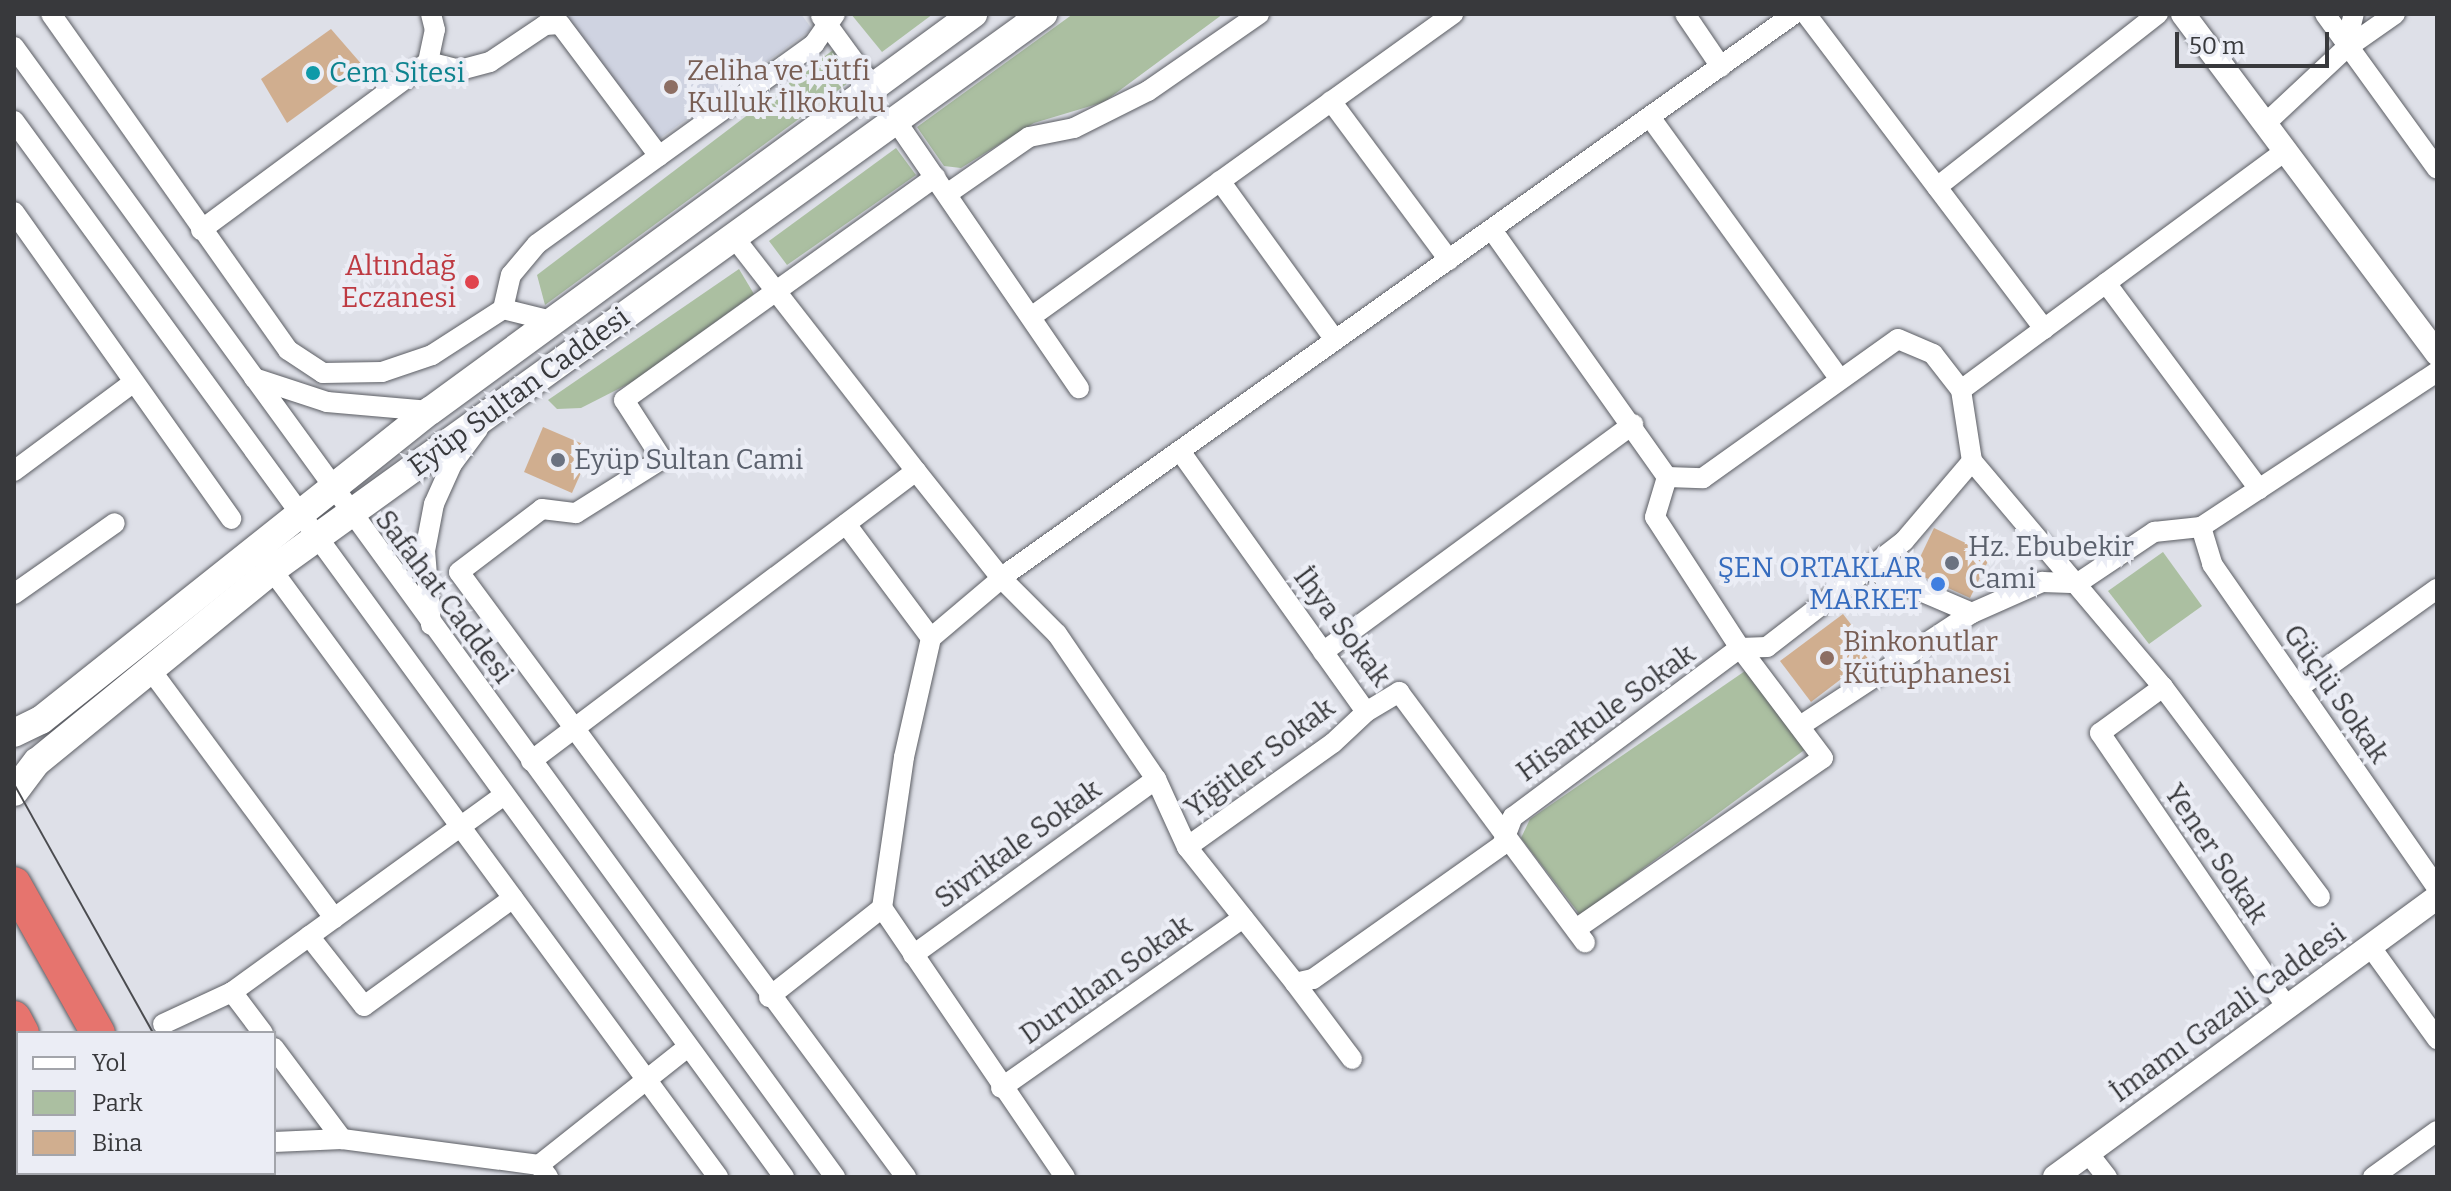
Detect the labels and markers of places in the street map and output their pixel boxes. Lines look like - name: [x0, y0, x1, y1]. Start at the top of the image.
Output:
- place label: Zeliha ve Lütfi Kulluk İlkokulu: [687, 54, 885, 120]
- place label: Cem Sitesi: [329, 56, 465, 90]
- marker: Cem Sitesi: [304, 64, 322, 82]
- marker: Zeliha ve Lütfi Kulluk İlkokulu: [662, 78, 680, 96]
- place label: Altındağ Eczanesi: [341, 249, 456, 315]
- marker: Altındağ Eczanesi: [463, 273, 481, 291]
- place label: Eyüp Sultan Cami: [574, 443, 803, 477]
- marker: Eyüp Sultan Cami: [549, 451, 567, 469]
- place label: Hz. Ebubekir Cami: [1968, 530, 2134, 596]
- place label: ŞEN ORTAKLAR MARKET: [1717, 551, 1922, 617]
- marker: Hz. Ebubekir Cami: [1943, 554, 1961, 572]
- marker: ŞEN ORTAKLAR MARKET: [1929, 575, 1947, 593]
- place label: Binkonutlar Kütüphanesi: [1843, 625, 2011, 691]
- marker: Binkonutlar Kütüphanesi: [1818, 649, 1836, 667]

